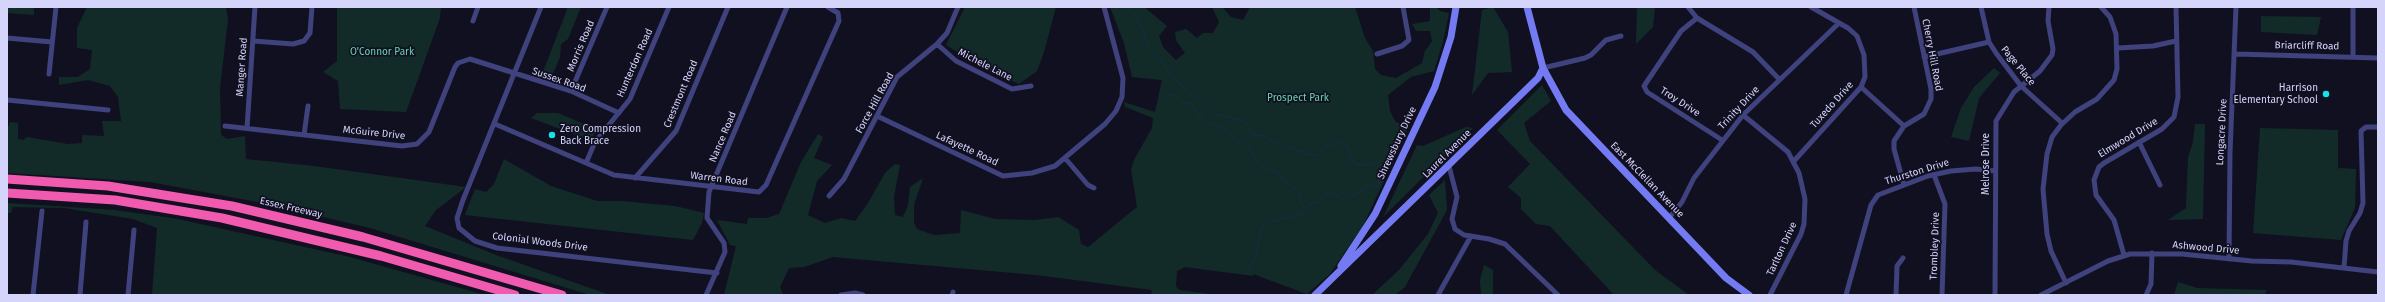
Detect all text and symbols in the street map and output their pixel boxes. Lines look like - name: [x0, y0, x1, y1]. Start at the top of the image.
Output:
- street label: Cherry Hill Road: [1919, 18, 1945, 92]
- street label: Morris Road: [565, 19, 597, 73]
- street label: Hunterdon Road: [614, 27, 656, 99]
- street label: Manger Road: [234, 37, 250, 97]
- street label: Briarcliff Road: [2275, 39, 2339, 53]
- street label: Page Place: [1998, 44, 2038, 88]
- park label: O'Connor Park: [350, 46, 414, 58]
- street label: Michele Lane: [956, 46, 1014, 84]
- street label: Crestmont Road: [661, 58, 701, 130]
- street label: Sussex Road: [530, 65, 588, 95]
- street label: Force Hill Road: [853, 70, 897, 136]
- street label: Tuxedo Drive: [1808, 79, 1856, 131]
- place label: Harrison Elementary School: [2233, 82, 2318, 106]
- street label: Trinity Drive: [1716, 84, 1762, 132]
- street label: Troy Drive: [1658, 85, 1702, 119]
- marker: Harrison Elementary School: [2321, 89, 2331, 99]
- park label: Prospect Park: [1267, 92, 1329, 104]
- street label: Longacre Drive: [2214, 98, 2230, 166]
- street label: Shrewsbury Drive: [1375, 105, 1419, 181]
- street label: Nance Road: [707, 110, 739, 164]
- street label: Elmwood Drive: [2096, 115, 2160, 161]
- place label: Zero Compression Back Brace: [560, 123, 641, 146]
- street label: McGuire Drive: [342, 124, 406, 142]
- street label: Laurel Avenue: [1420, 127, 1474, 181]
- street label: Lafayette Road: [934, 129, 1000, 169]
- marker: Zero Compression Back Brace: [547, 130, 557, 140]
- street label: Melrose Drive: [1980, 133, 1992, 195]
- street label: East McClellan Avenue: [1608, 140, 1686, 220]
- street label: Thurston Drive: [1883, 157, 1951, 187]
- street label: Warren Road: [690, 170, 748, 188]
- street label: Essex Freeway: [259, 195, 323, 221]
- street label: Trombley Drive: [1928, 212, 1942, 280]
- street label: Tarlton Drive: [1764, 220, 1800, 278]
- street label: Colonial Woods Drive: [492, 230, 588, 254]
- street label: Ashwood Drive: [2172, 239, 2240, 257]

